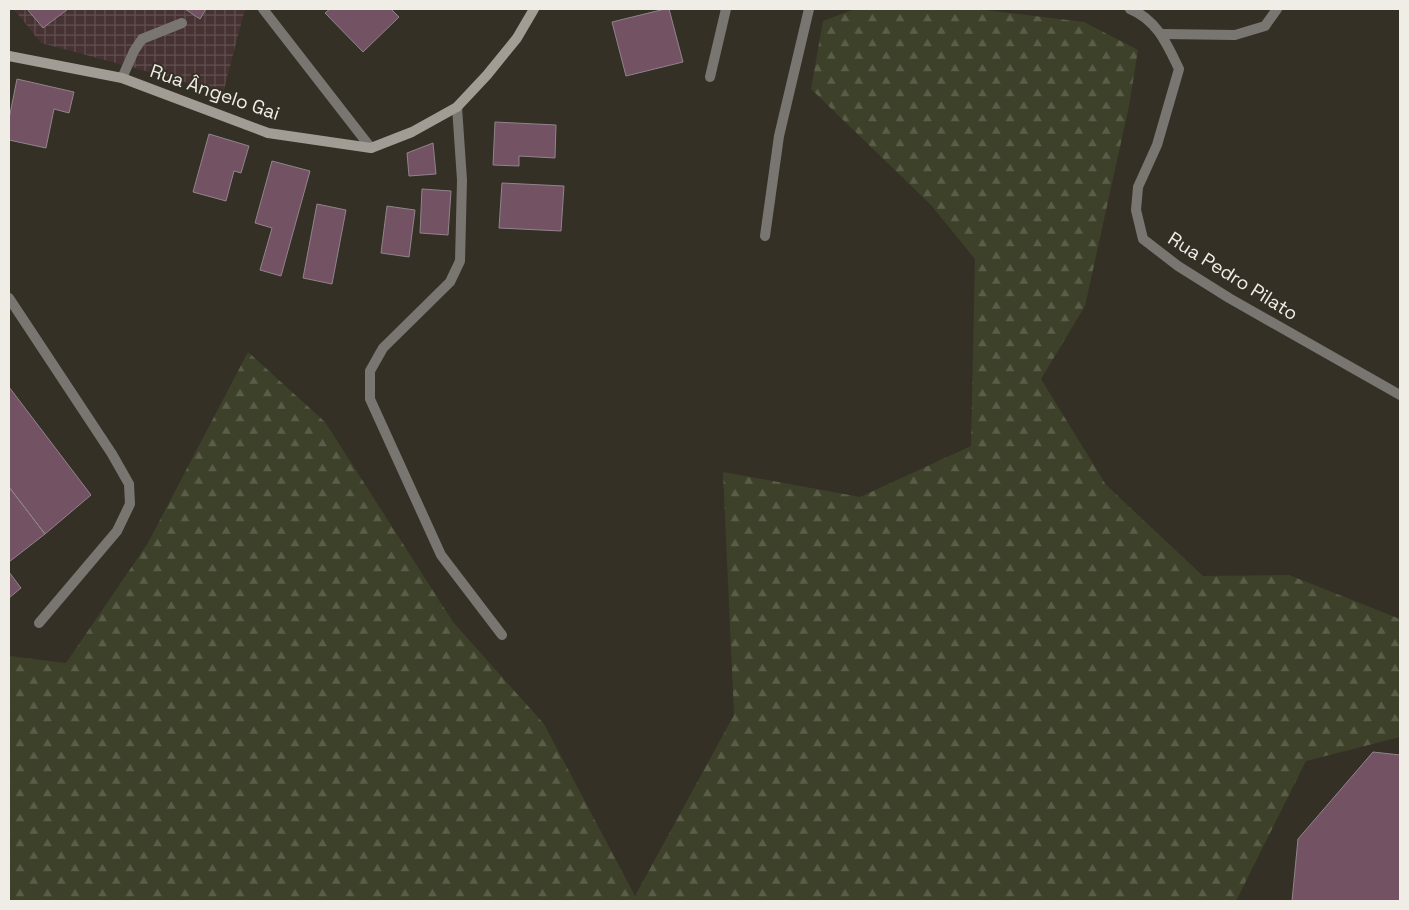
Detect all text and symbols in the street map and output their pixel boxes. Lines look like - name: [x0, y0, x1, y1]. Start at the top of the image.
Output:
- street label: Rua Ângelo Gai: [147, 58, 283, 126]
- street label: Rua Pedro Pilato: [1163, 226, 1303, 326]

